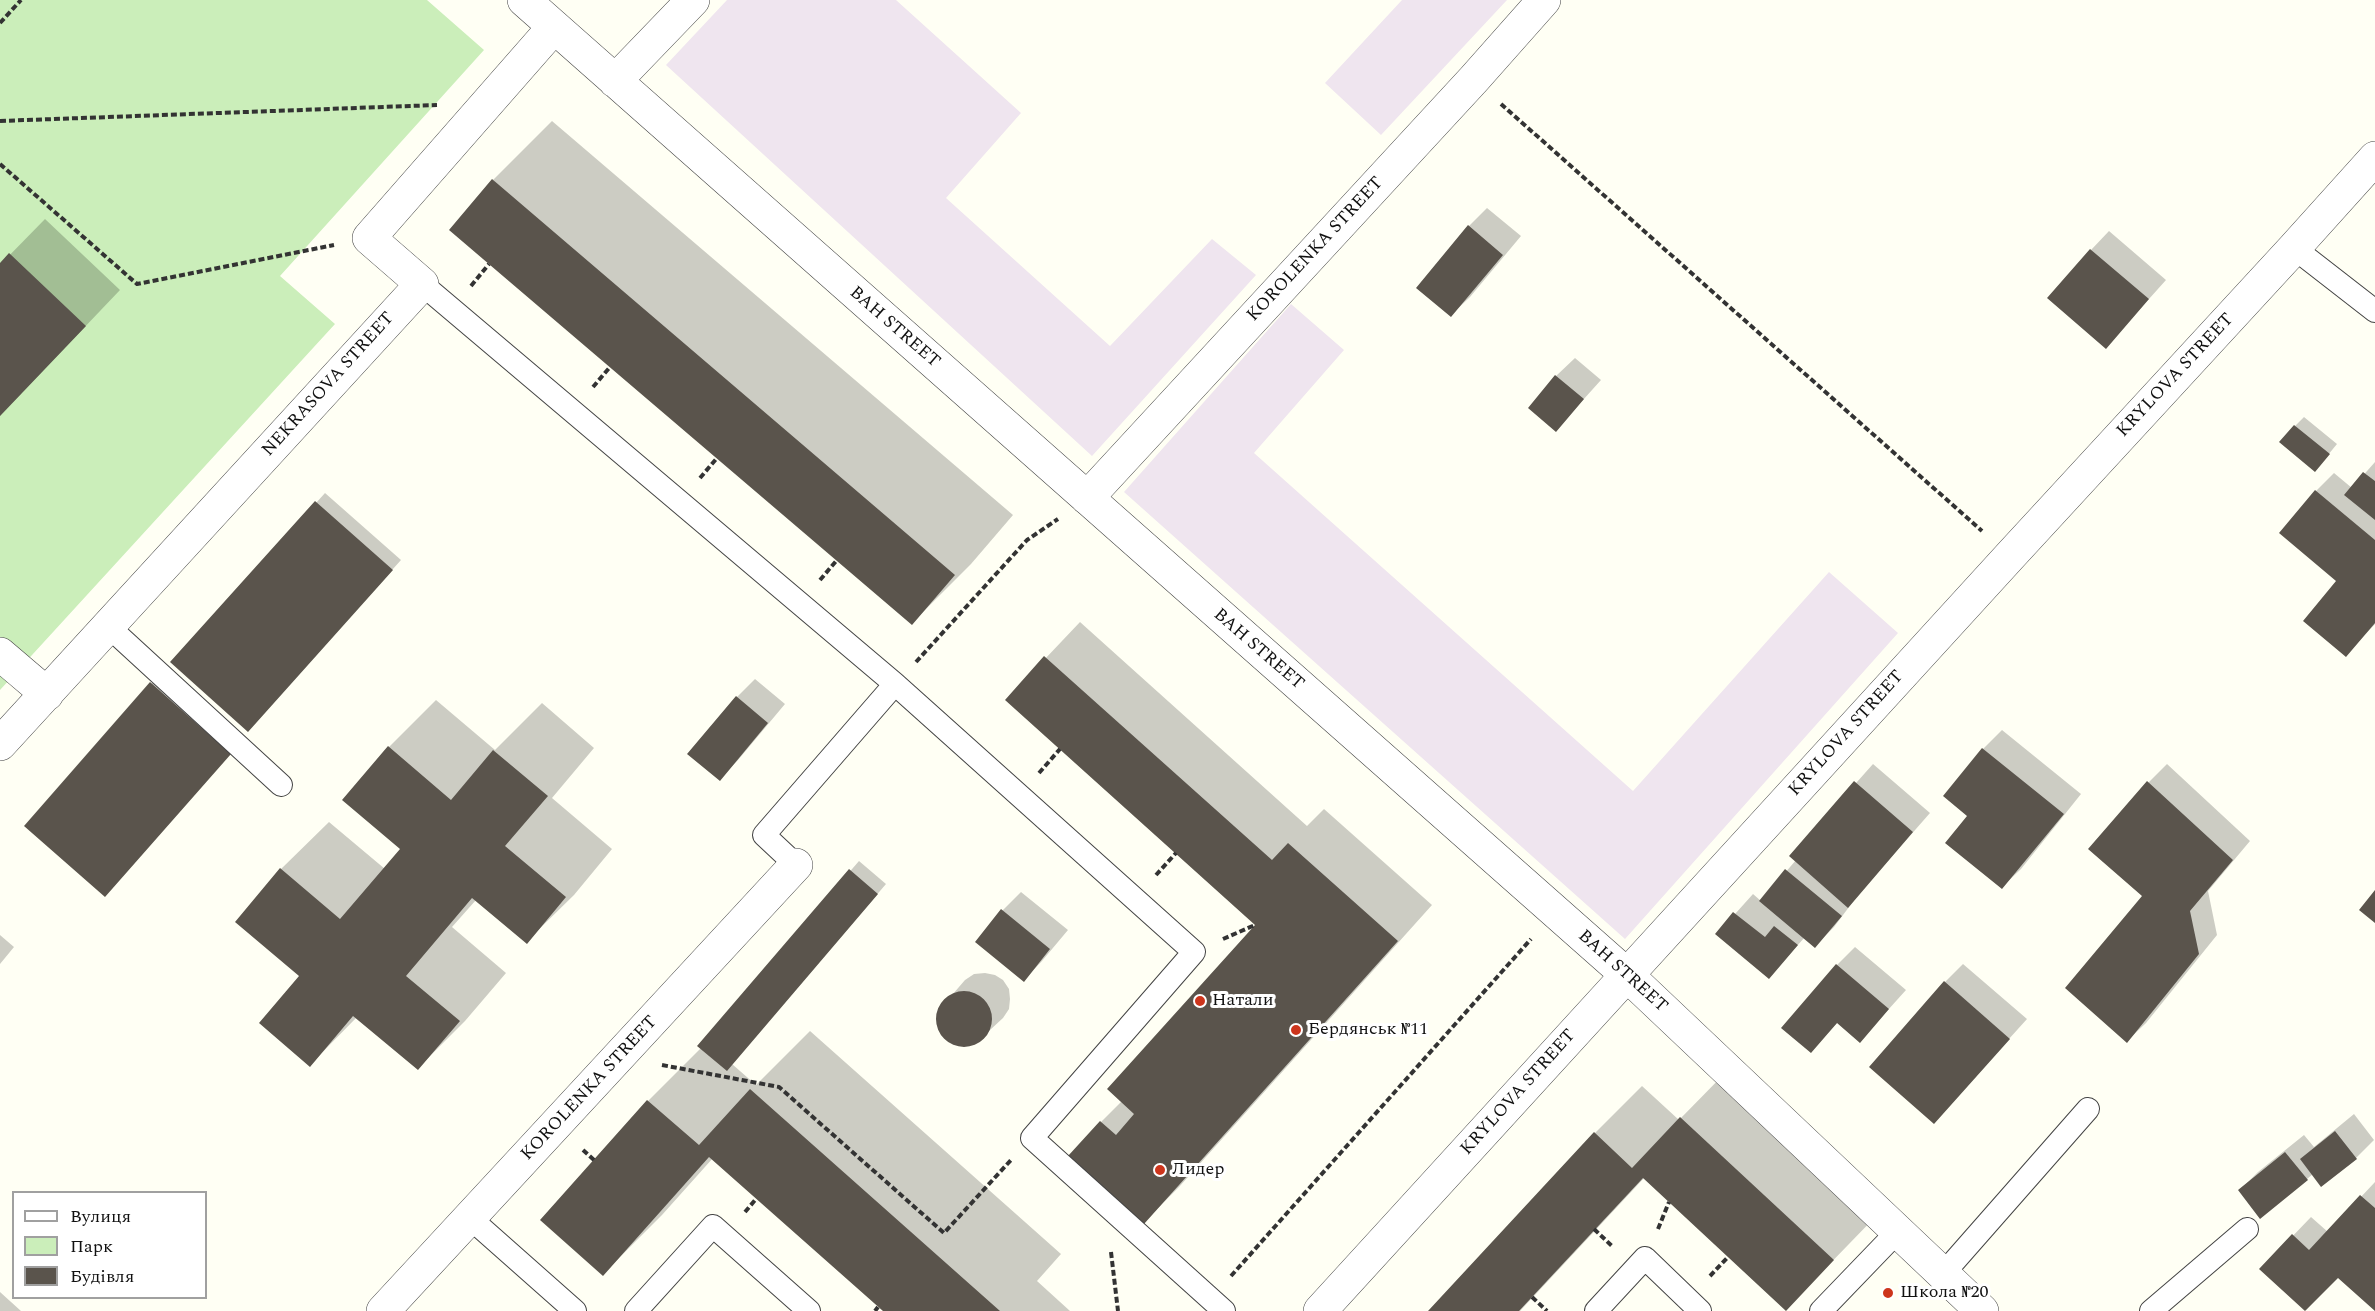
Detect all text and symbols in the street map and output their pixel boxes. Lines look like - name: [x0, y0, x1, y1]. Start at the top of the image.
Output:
- street label: KOROLENKA STREET: [1243, 173, 1389, 327]
- street label: BAH STREET: [844, 283, 944, 373]
- street label: NEKRASOVA STREET: [258, 308, 400, 462]
- street label: KRYLOVA STREET: [2113, 310, 2239, 442]
- street label: BAH STREET: [1208, 605, 1308, 695]
- street label: KRYLOVA STREET: [1785, 667, 1909, 801]
- street label: BAH STREET: [1573, 926, 1671, 1018]
- place label: Натали: [1212, 990, 1274, 1012]
- marker: Натали: [1193, 994, 1207, 1008]
- street label: KOROLENKA STREET: [517, 1012, 663, 1166]
- place label: Бердянськ №11: [1308, 1019, 1428, 1041]
- marker: Бердянськ №11: [1289, 1023, 1303, 1037]
- street label: KRYLOVA STREET: [1457, 1026, 1581, 1160]
- place label: Лидер: [1172, 1159, 1224, 1181]
- marker: Лидер: [1153, 1163, 1167, 1177]
- legend: [12, 1191, 207, 1299]
- text: Вулиця: [70, 1203, 131, 1230]
- text: Парк: [70, 1233, 113, 1260]
- text: Будівля: [70, 1263, 134, 1290]
- place label: Школа №20: [1900, 1282, 1988, 1304]
- marker: Школа №20: [1881, 1286, 1895, 1300]

